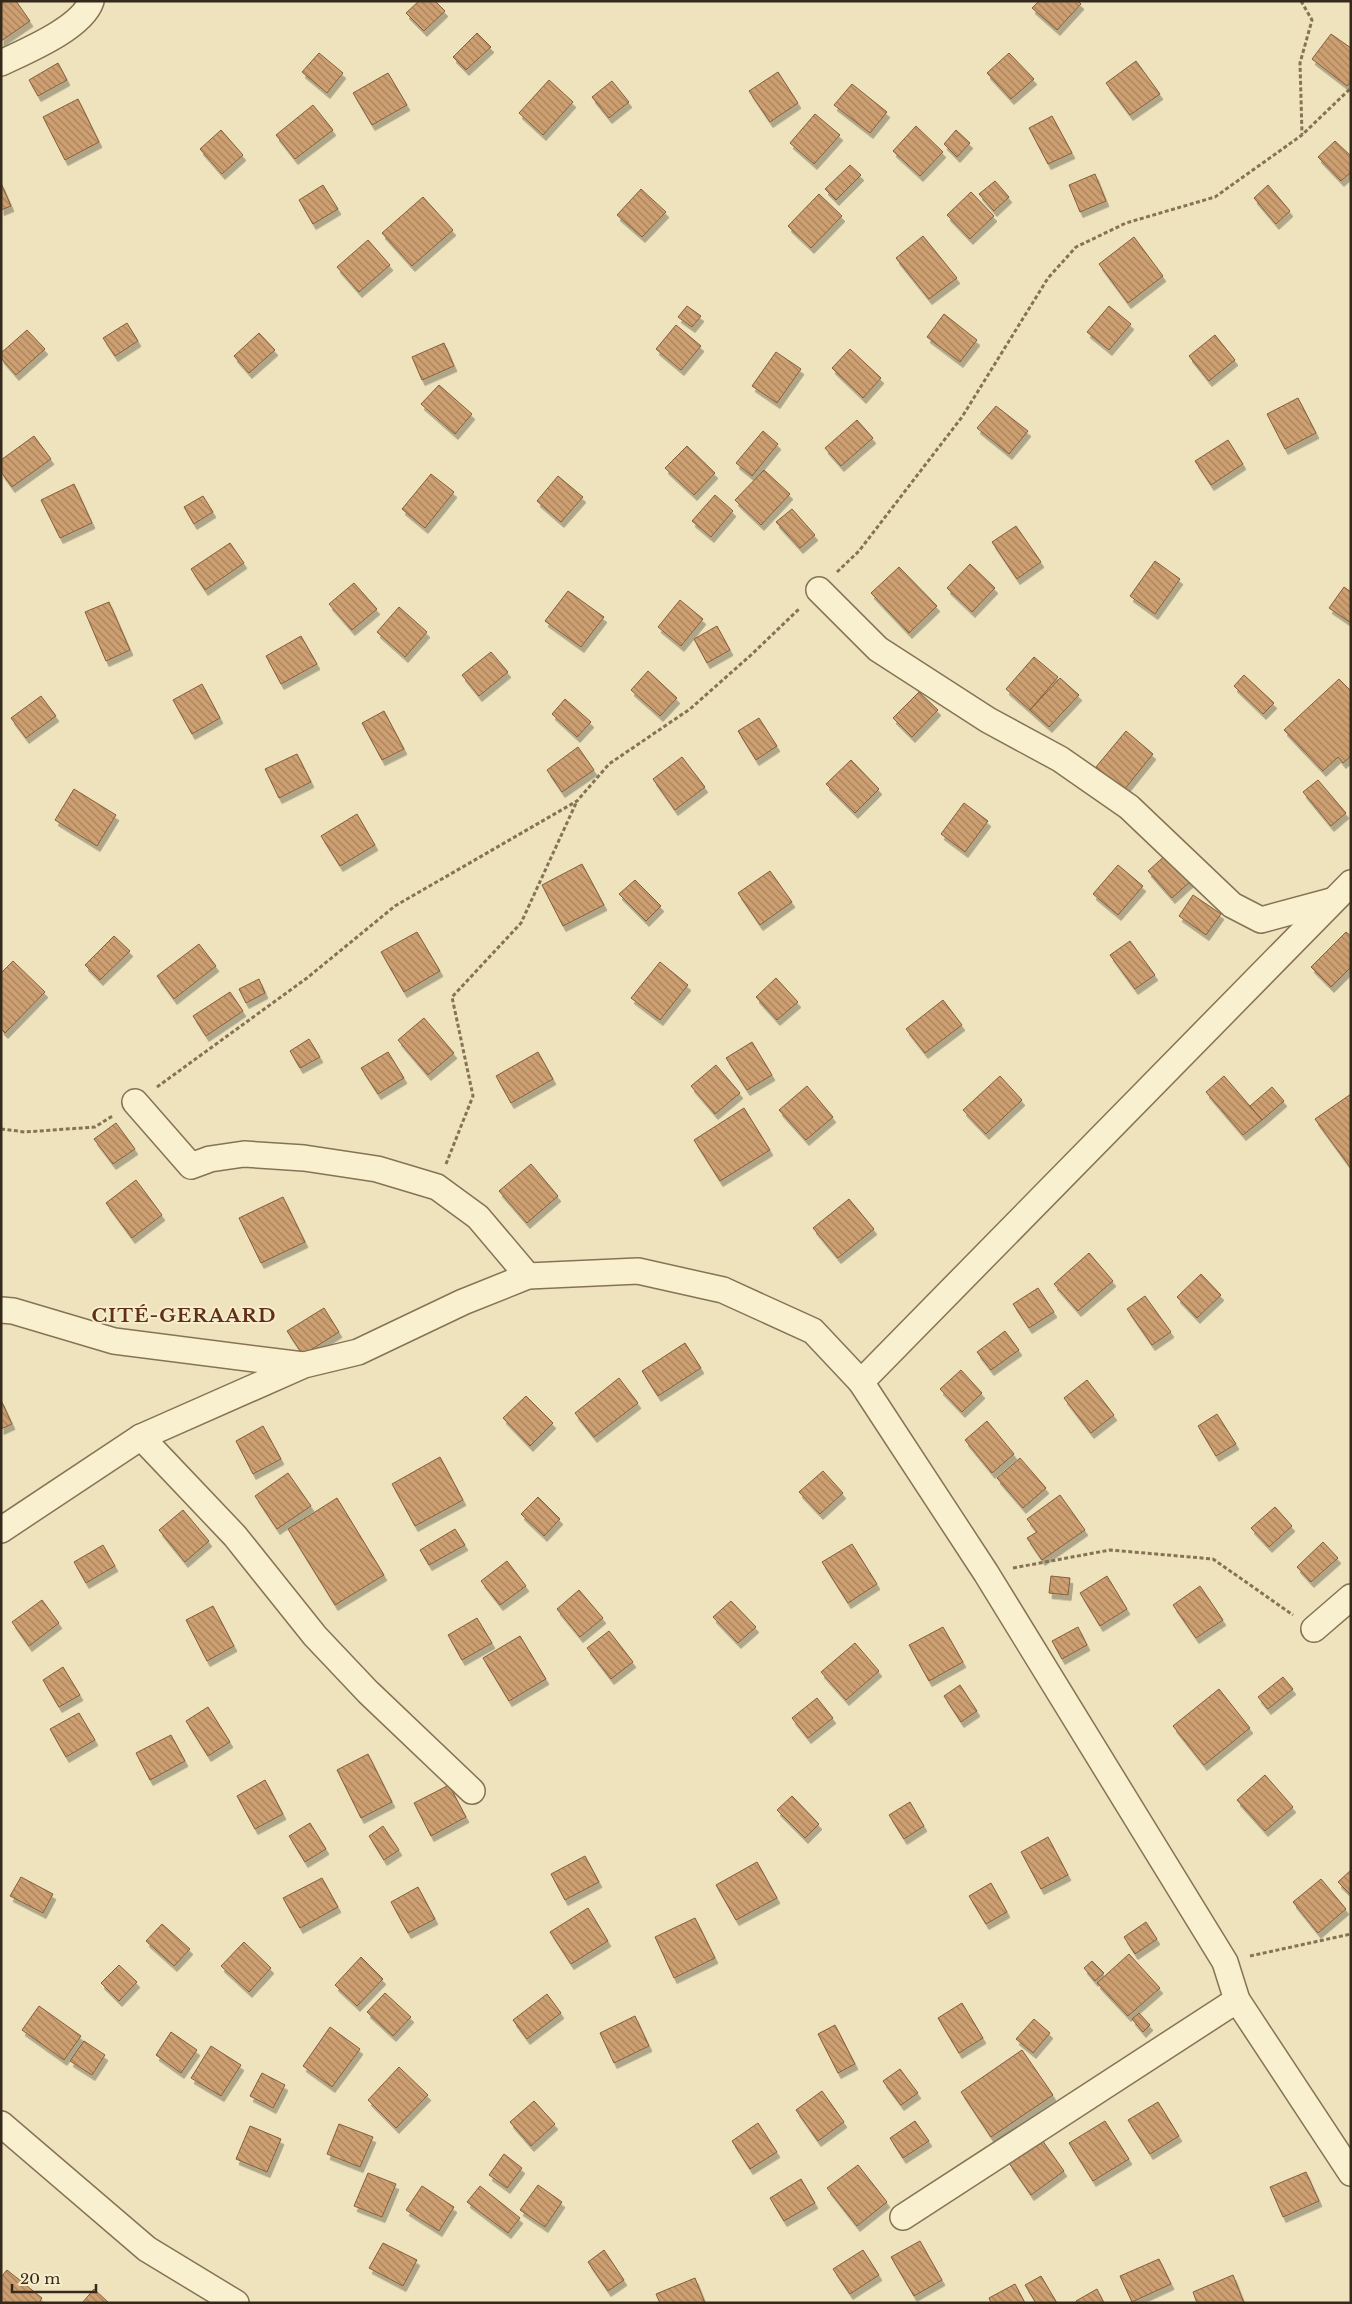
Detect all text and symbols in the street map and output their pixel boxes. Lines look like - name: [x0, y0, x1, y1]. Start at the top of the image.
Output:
- district label: CITÉ-GERAARD: [91, 1304, 277, 1327]
- scale bar: [12, 2262, 96, 2294]
- text: 20 m: [20, 2269, 60, 2288]

